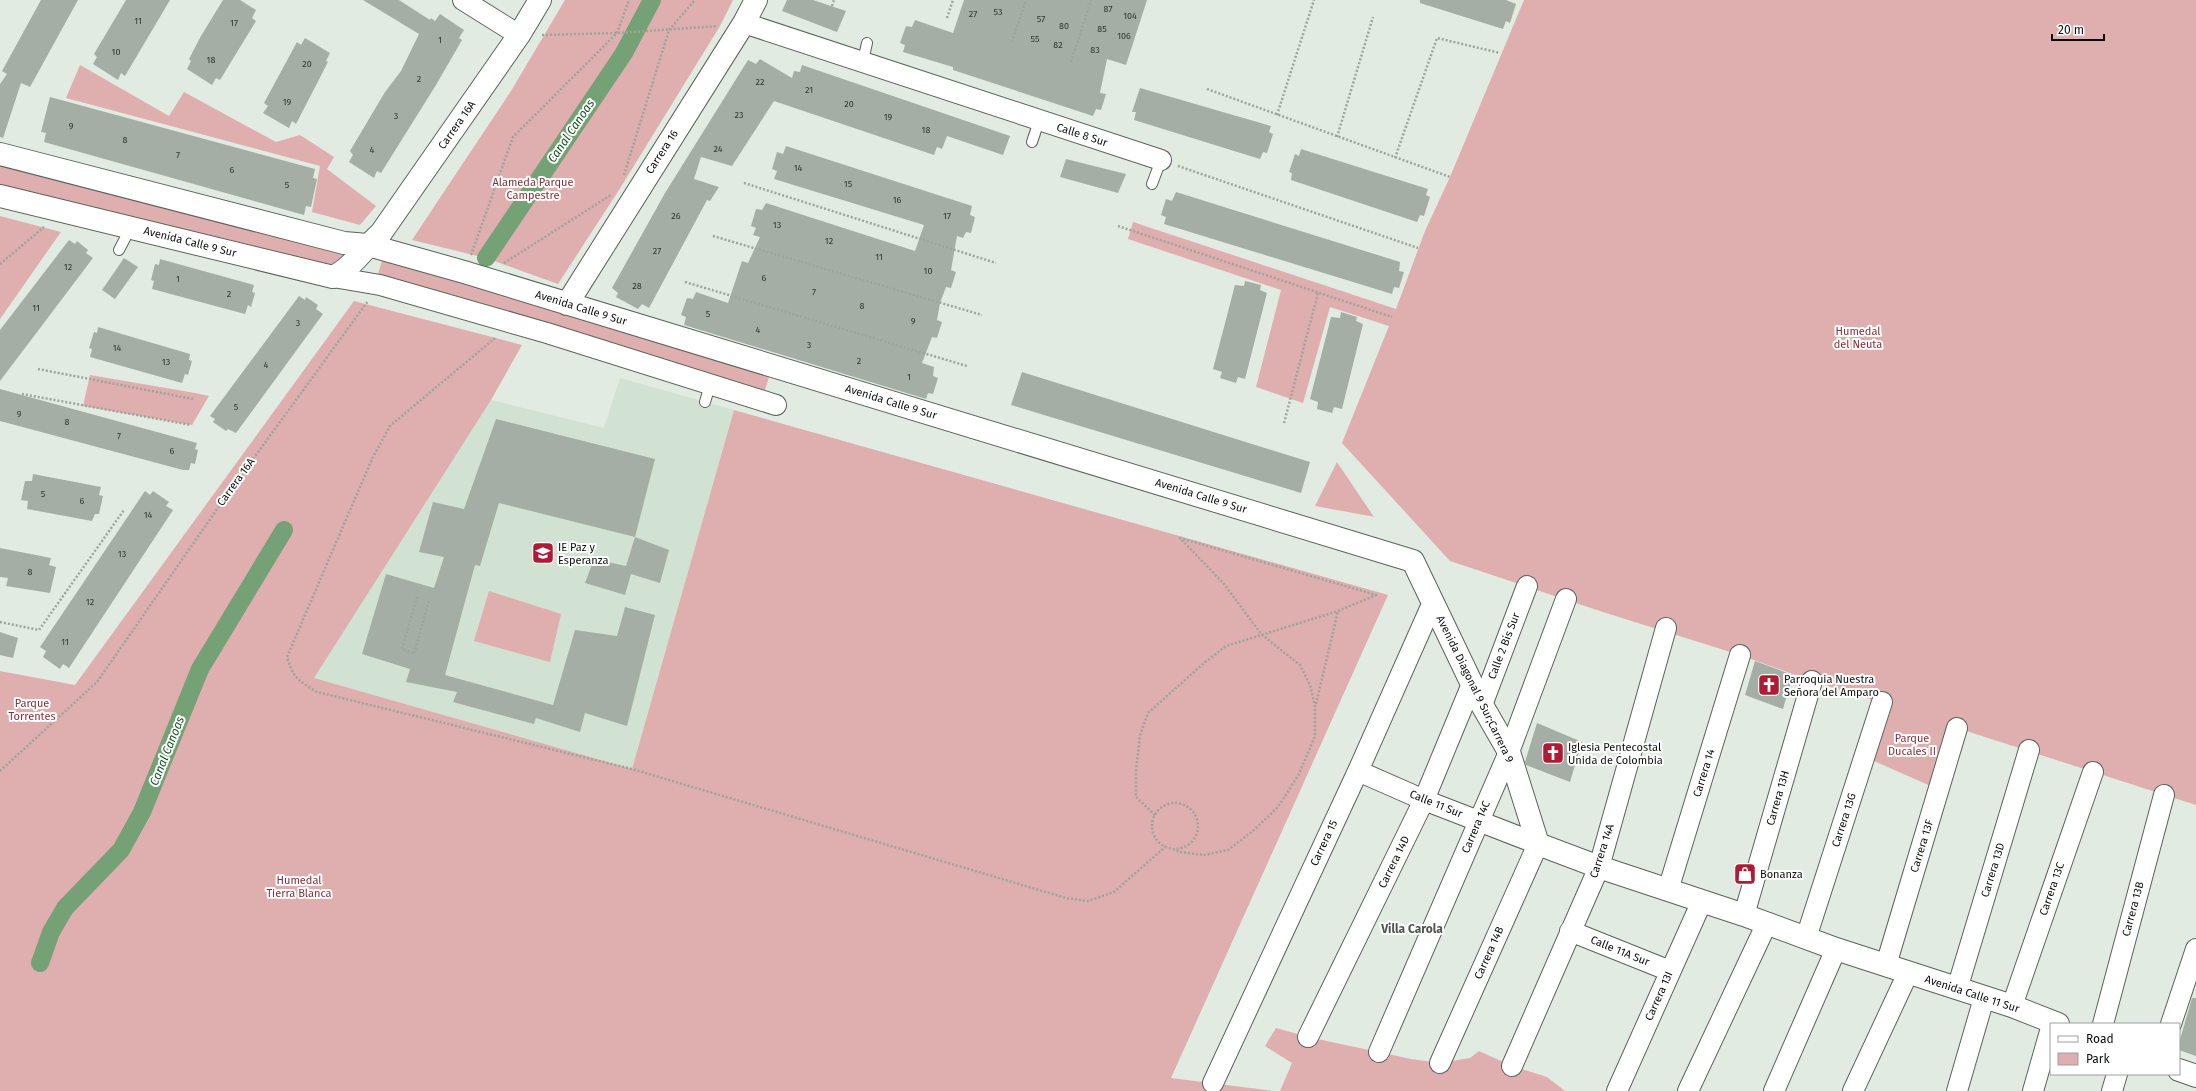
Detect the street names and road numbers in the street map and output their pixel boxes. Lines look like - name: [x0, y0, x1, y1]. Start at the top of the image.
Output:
- street label: Carrera 16A: [436, 98, 479, 152]
- street label: Calle 8 Sur: [1055, 121, 1110, 150]
- street label: Carrera 16: [643, 128, 681, 176]
- street label: Avenida Calle 9 Sur: [142, 224, 239, 260]
- street label: Avenida Calle 9 Sur: [534, 288, 629, 328]
- street label: Avenida Calle 9 Sur: [844, 382, 939, 422]
- street label: Carrera 16A: [214, 455, 258, 508]
- street label: Avenida Calle 9 Sur: [1154, 476, 1249, 516]
- street label: Calle 2 Bis Sur: [1485, 610, 1523, 681]
- street label: Avenida Diagonal 9 Sur;Carrera 9: [1434, 613, 1516, 765]
- street label: Carrera 14: [1691, 747, 1718, 799]
- street label: Carrera 13H: [1764, 769, 1792, 827]
- street label: Calle 11 Sur: [1408, 787, 1465, 821]
- street label: Carrera 13G: [1829, 791, 1859, 849]
- street label: Carrera 14C: [1459, 799, 1493, 855]
- street label: Carrera 13F: [1908, 817, 1936, 874]
- street label: Carrera 15: [1308, 818, 1340, 868]
- street label: Carrera 14A: [1587, 822, 1617, 880]
- street label: Carrera 14D: [1376, 834, 1412, 890]
- street label: Carrera 13D: [1979, 841, 2007, 899]
- street label: Carrera 13C: [2037, 861, 2067, 917]
- street label: Carrera 13B: [2119, 880, 2147, 938]
- street label: Carrera 14B: [1472, 924, 1507, 981]
- street label: Calle 11A Sur: [1589, 933, 1652, 969]
- street label: Carrera 13I: [1642, 969, 1676, 1023]
- street label: Avenida Calle 11 Sur: [1923, 973, 2022, 1016]

